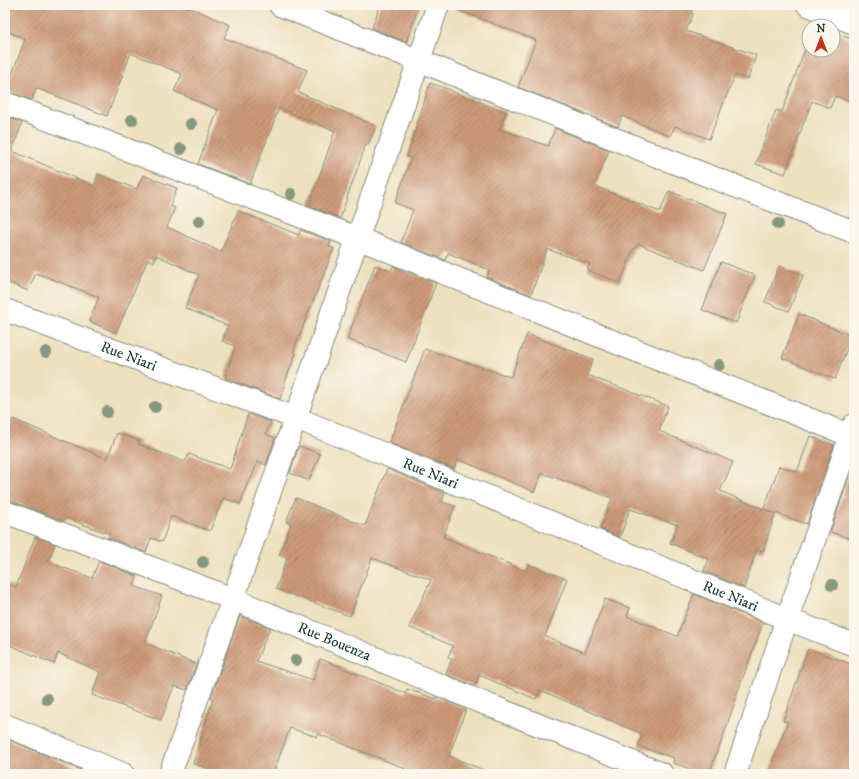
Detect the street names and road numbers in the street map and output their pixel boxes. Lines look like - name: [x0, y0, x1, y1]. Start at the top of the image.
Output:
- street label: Rue Niari: [98, 337, 159, 375]
- street label: Rue Niari: [400, 454, 461, 494]
- street label: Rue Niari: [700, 577, 761, 616]
- street label: Rue Bouenza: [295, 618, 374, 666]

